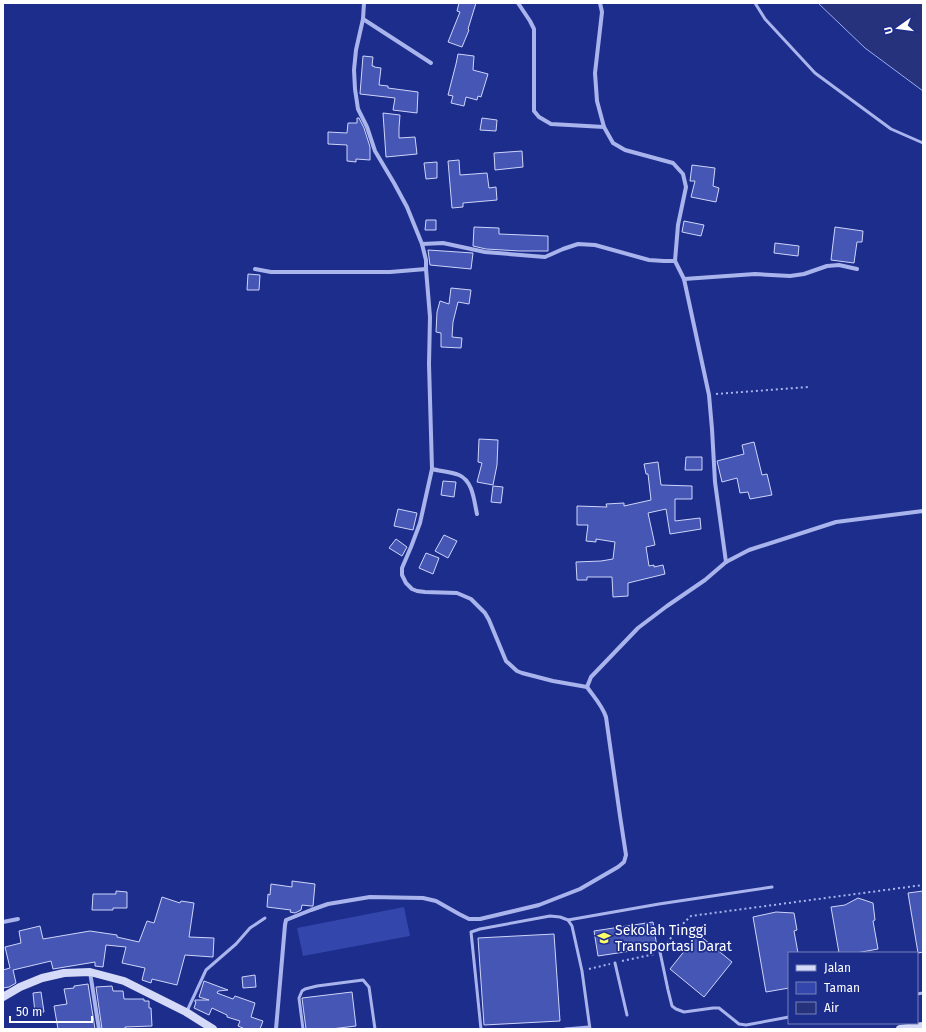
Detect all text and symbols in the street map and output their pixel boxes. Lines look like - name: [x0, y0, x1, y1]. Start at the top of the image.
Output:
- north arrow: [878, 8, 918, 48]
- text: U: [882, 25, 896, 35]
- place label: Sekolah Tinggi Transportasi Darat: [615, 922, 733, 955]
- school or university icon: Sekolah Tinggi Transportasi Darat: [596, 930, 612, 946]
- legend: [788, 952, 918, 1024]
- text: Jalan: [824, 961, 851, 975]
- text: Taman: [824, 981, 860, 995]
- scale bar: [10, 998, 92, 1024]
- text: Air: [824, 1001, 839, 1015]
- text: 50 m: [16, 1005, 42, 1019]

